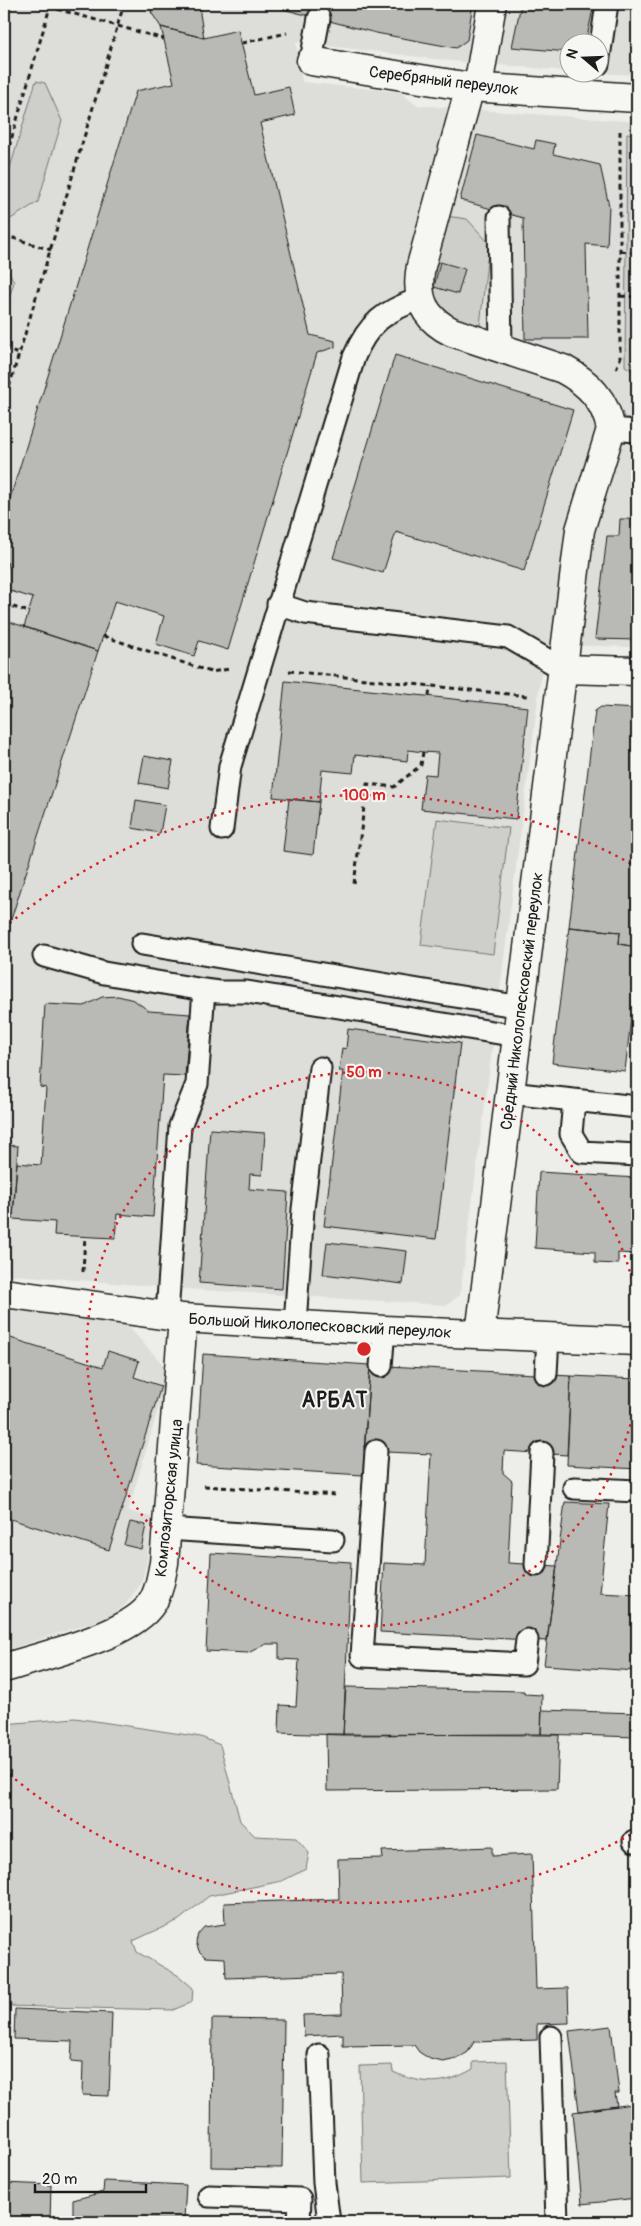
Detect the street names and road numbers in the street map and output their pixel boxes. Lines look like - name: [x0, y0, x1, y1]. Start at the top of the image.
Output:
- street label: Серебряный переулок: [368, 62, 520, 100]
- street label: Средний Николопесковский переулок: [496, 871, 548, 1131]
- street label: Большой Николопесковский переулок: [188, 1309, 452, 1343]
- street label: Композиторская улица: [151, 1418, 187, 1578]

